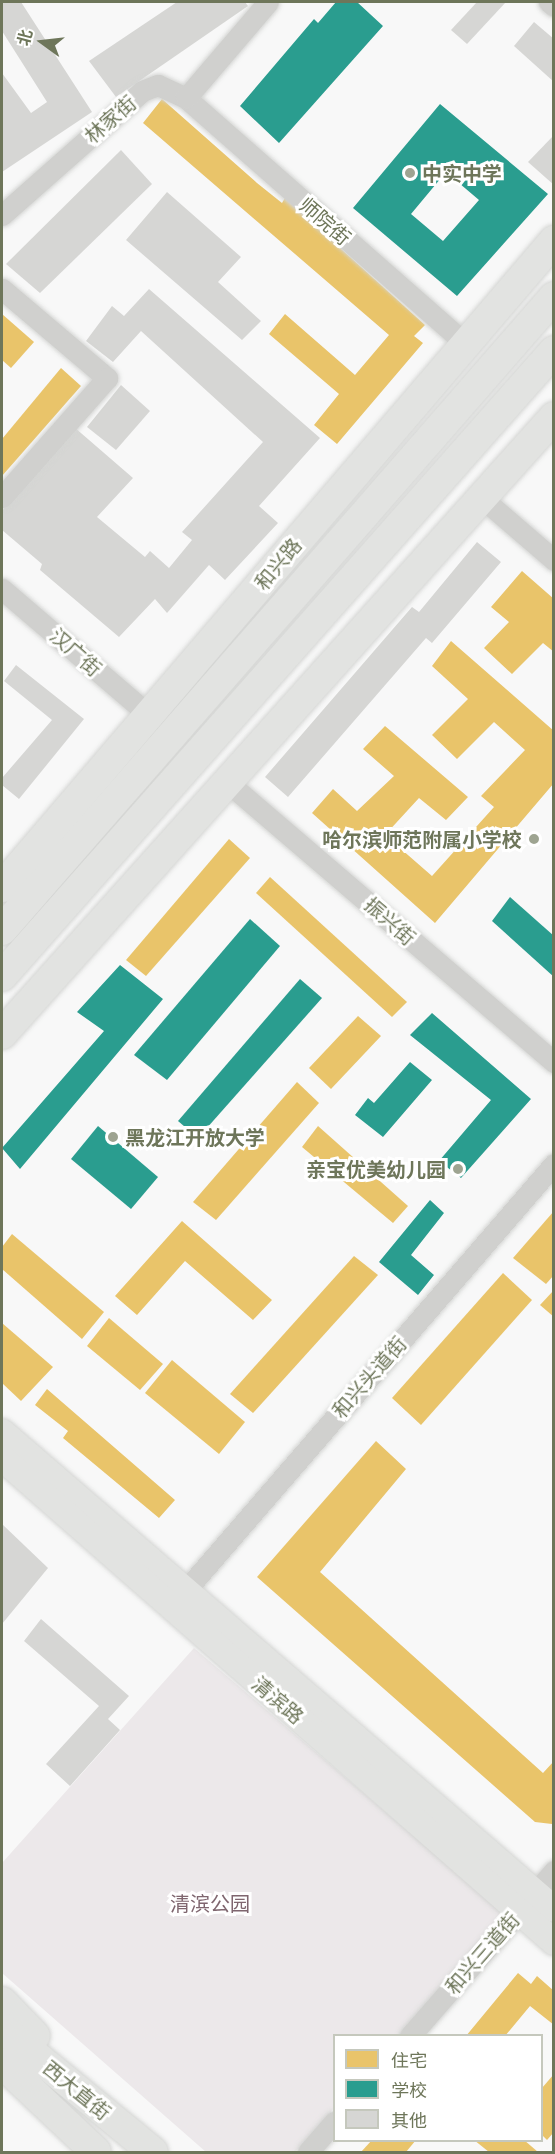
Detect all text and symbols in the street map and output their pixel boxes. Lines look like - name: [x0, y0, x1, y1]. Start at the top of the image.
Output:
- north arrow: [12, 12, 72, 72]
- text: 北: [13, 27, 36, 48]
- street label: 林家街: [79, 90, 141, 148]
- place label: 中实中学: [422, 161, 502, 185]
- marker: 中实中学: [403, 166, 417, 180]
- street label: 师院街: [294, 192, 356, 250]
- street label: 和兴路: [250, 533, 306, 595]
- street label: 汉广街: [45, 623, 107, 681]
- place label: 哈尔滨师范附属小学校: [322, 827, 522, 851]
- marker: 哈尔滨师范附属小学校: [527, 832, 541, 846]
- street label: 振兴街: [359, 892, 421, 950]
- place label: 黑龙江开放大学: [125, 1125, 265, 1149]
- marker: 黑龙江开放大学: [106, 1130, 120, 1144]
- place label: 亲宝优美幼儿园: [306, 1157, 446, 1181]
- marker: 亲宝优美幼儿园: [451, 1162, 465, 1176]
- street label: 和兴头道街: [327, 1331, 411, 1423]
- street label: 清滨路: [247, 1671, 309, 1729]
- park label: 清滨公园: [170, 1891, 250, 1915]
- street label: 和兴三道街: [440, 1907, 524, 1999]
- legend: [333, 2034, 543, 2142]
- text: 住宅: [391, 2049, 427, 2072]
- street label: 西大直街: [38, 2056, 116, 2124]
- text: 学校: [391, 2079, 427, 2102]
- text: 其他: [391, 2109, 427, 2132]

